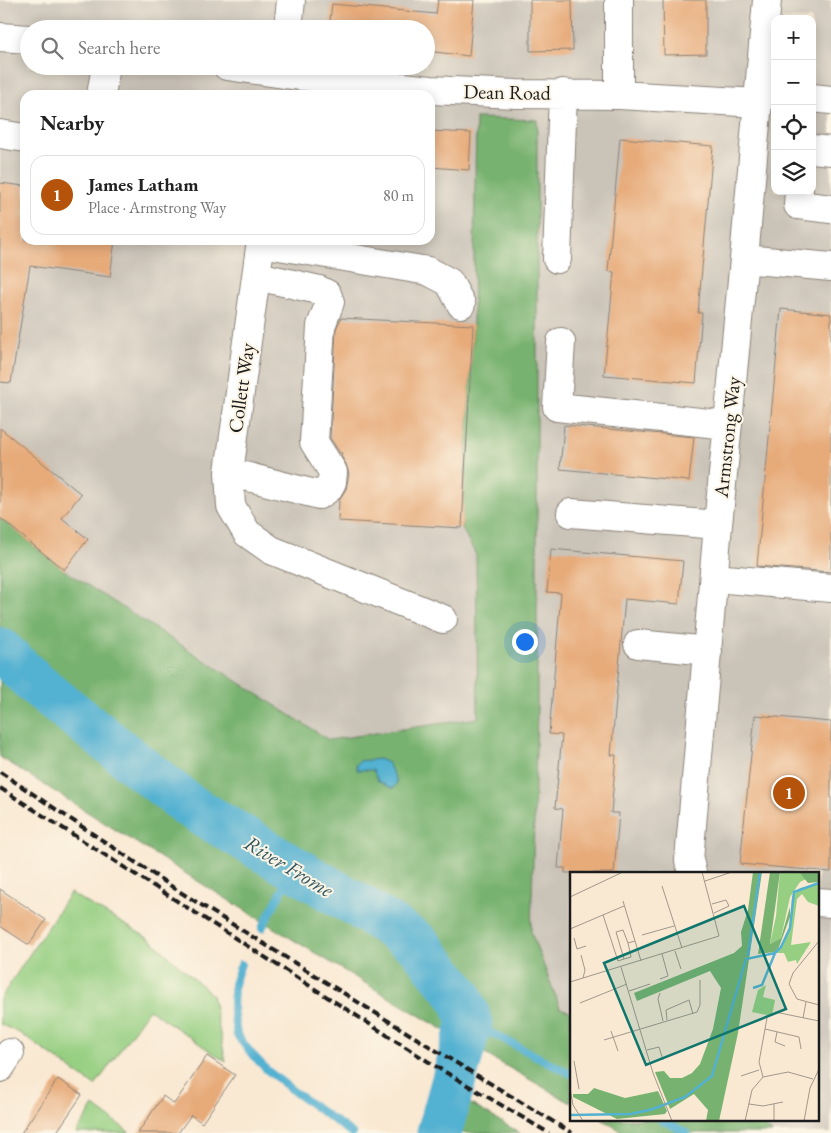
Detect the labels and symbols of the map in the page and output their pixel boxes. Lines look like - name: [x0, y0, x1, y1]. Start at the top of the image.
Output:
- street label: Dean Road: [463, 78, 552, 106]
- street label: Collett Way: [222, 341, 260, 435]
- street label: Armstrong Way: [708, 375, 746, 500]
- your location: [512, 629, 538, 655]
- pin: 1: [773, 774, 805, 812]
- water label: River Frome: [240, 829, 339, 903]
- inset map: [570, 872, 818, 1120]

